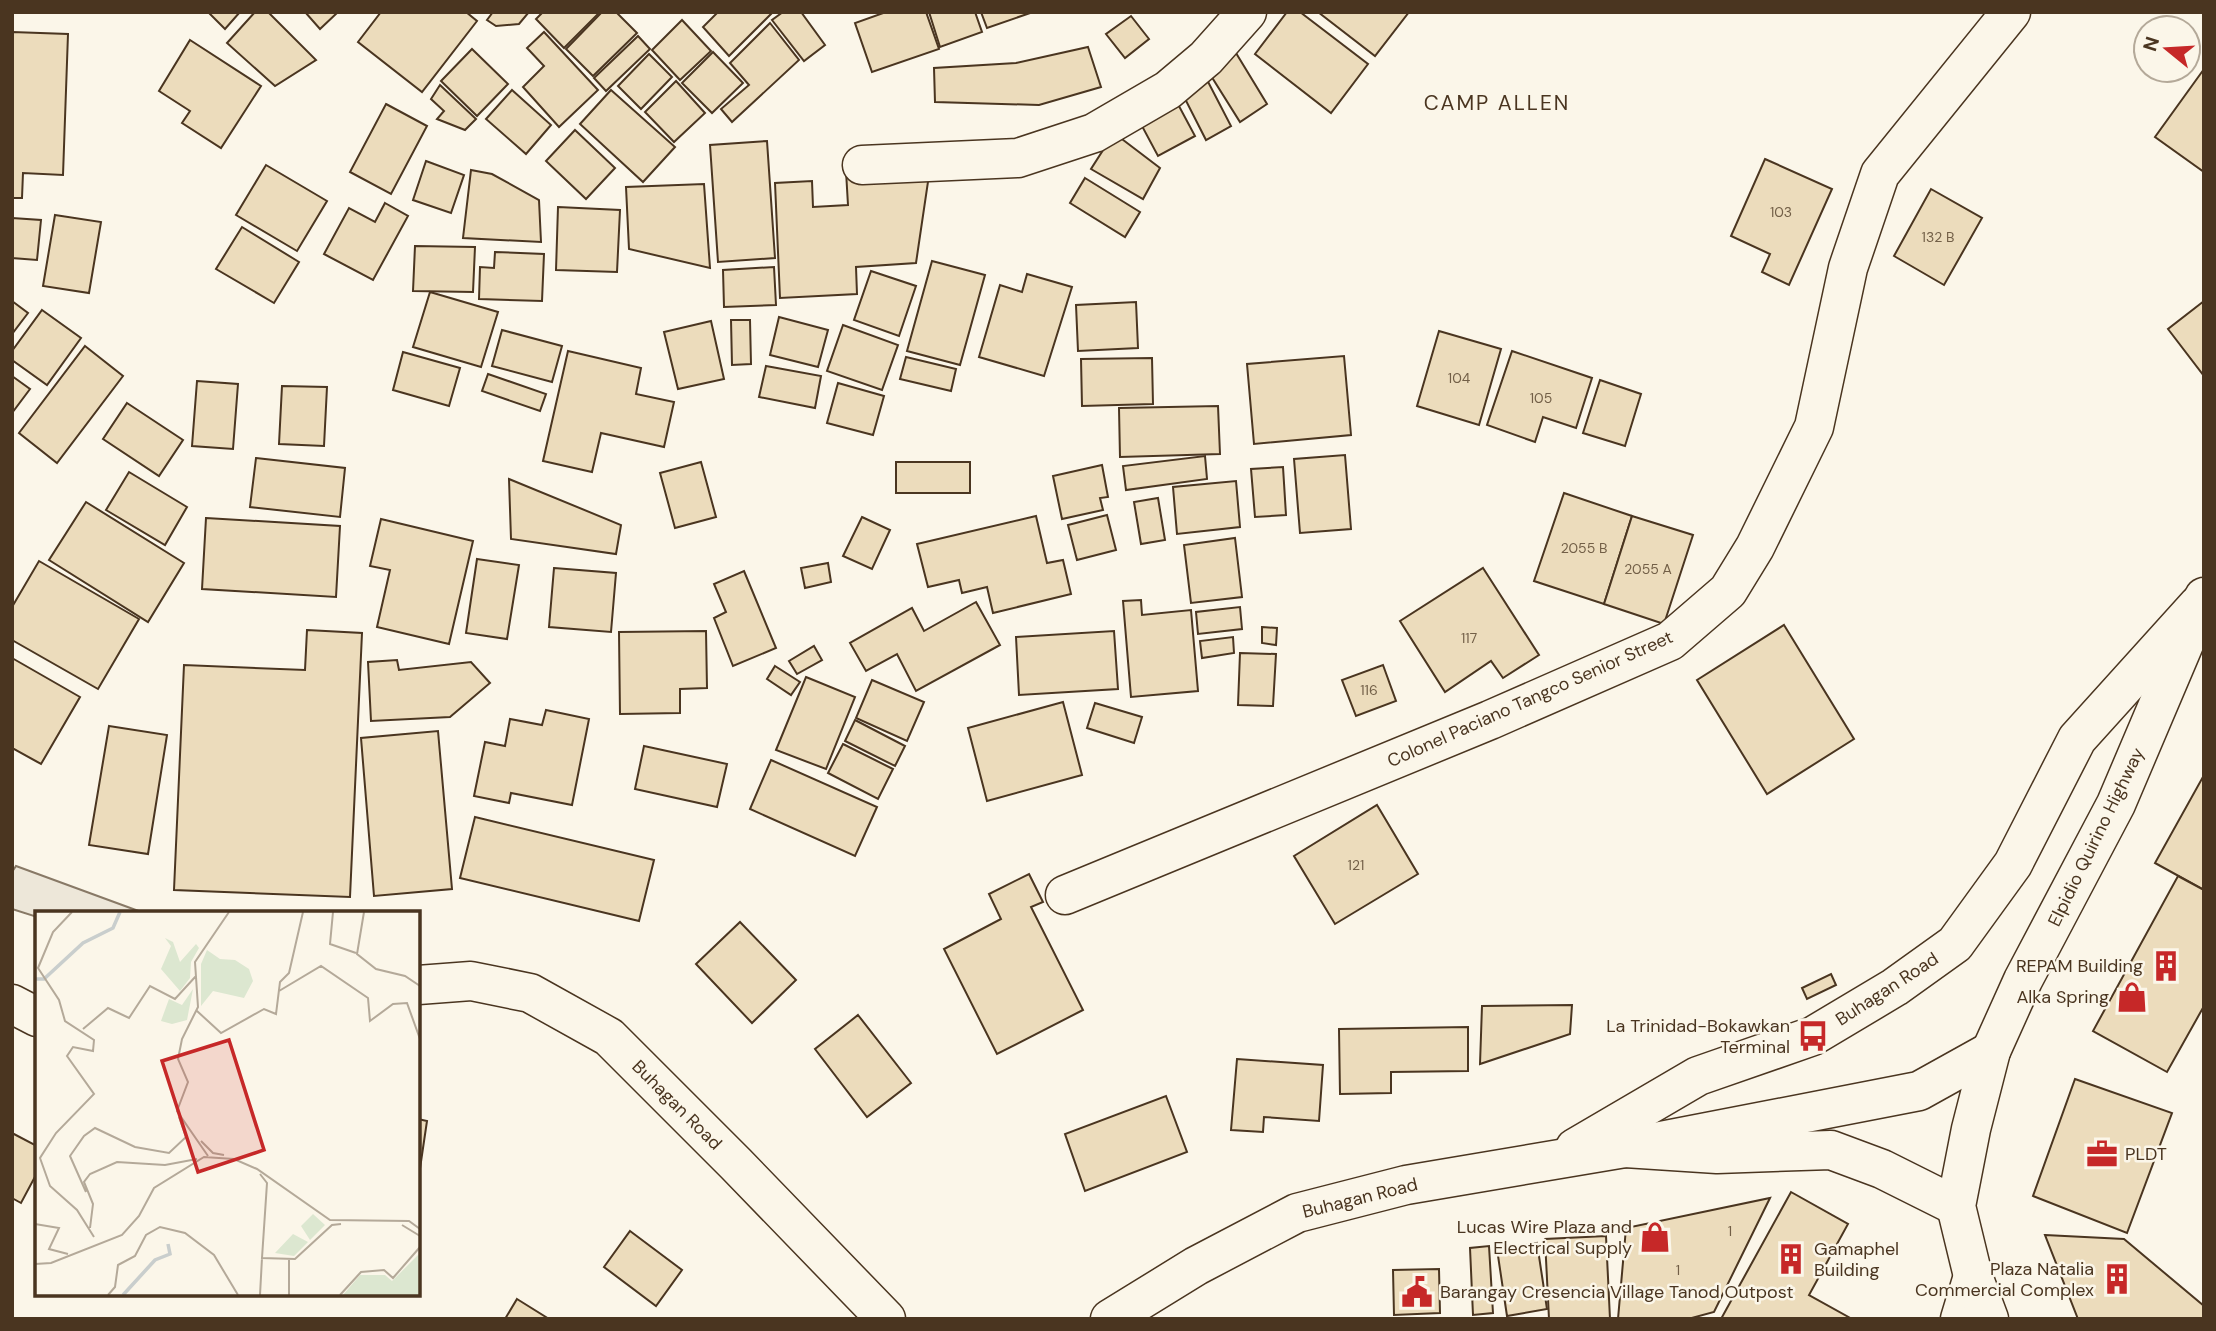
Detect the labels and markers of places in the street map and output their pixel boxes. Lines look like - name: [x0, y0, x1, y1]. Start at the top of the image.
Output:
- building icon: REPAM Building: [2149, 949, 2183, 983]
- place label: REPAM Building: [2016, 954, 2143, 978]
- shop icon: Alka Spring: [2115, 980, 2149, 1014]
- place label: Alka Spring: [2016, 985, 2109, 1009]
- place label: La Trinidad-Bokawkan Terminal: [1606, 1014, 1790, 1059]
- bus stop icon: La Trinidad-Bokawkan Terminal: [1796, 1019, 1830, 1053]
- office icon: PLDT: [2085, 1137, 2119, 1171]
- place label: PLDT: [2125, 1142, 2167, 1166]
- place label: Lucas Wire Plaza and Electrical Supply: [1457, 1215, 1632, 1260]
- shop icon: Lucas Wire Plaza and Electrical Supply: [1638, 1220, 1672, 1254]
- place label: Gamaphel Building: [1814, 1237, 1899, 1282]
- building icon: Gamaphel Building: [1774, 1242, 1808, 1276]
- place label: Plaza Natalia Commercial Complex: [1915, 1257, 2094, 1302]
- building icon: Plaza Natalia Commercial Complex: [2100, 1262, 2134, 1296]
- public building icon: Barangay Cresencia Village Tanod Outpost: [1400, 1275, 1434, 1309]
- place label: Barangay Cresencia Village Tanod Outpost: [1440, 1280, 1793, 1304]

